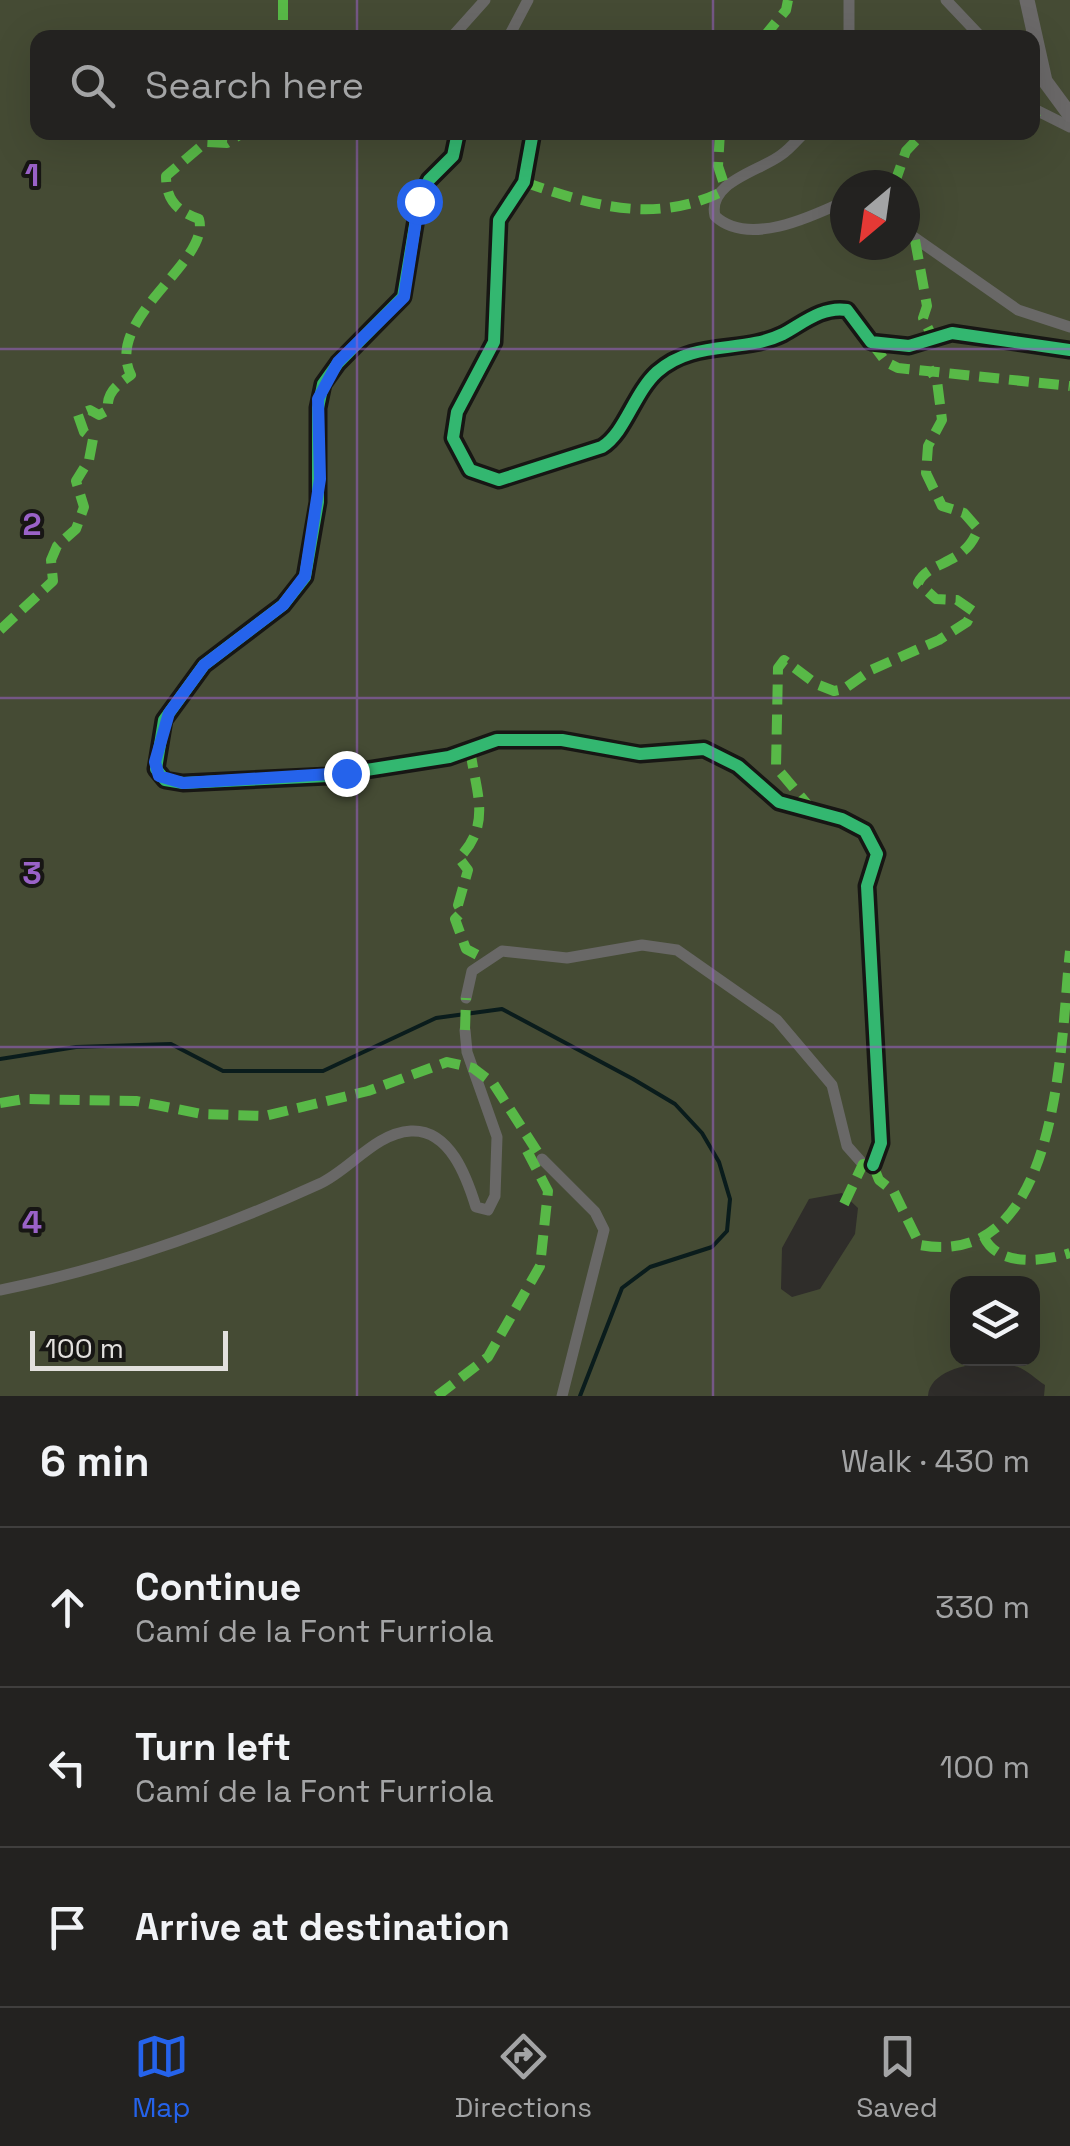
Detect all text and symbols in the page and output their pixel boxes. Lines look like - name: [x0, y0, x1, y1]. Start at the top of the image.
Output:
- search box: [30, 30, 1040, 140]
- icon: search: [65, 58, 120, 113]
- text: Search here: [145, 61, 364, 109]
- text: 1: [25, 155, 39, 195]
- north arrow: [830, 170, 920, 260]
- route start: [397, 179, 443, 225]
- text: 2: [22, 504, 42, 544]
- route end: [324, 751, 370, 797]
- text: 3: [22, 853, 42, 893]
- text: 4: [22, 1202, 42, 1242]
- map controls: [950, 1276, 1040, 1366]
- button: layers: [950, 1276, 1040, 1366]
- scale bar: [30, 1326, 228, 1370]
- text: 100 m: [45, 1330, 124, 1366]
- text: 6 min: [40, 1435, 150, 1488]
- text: Walk · 430 m: [841, 1441, 1030, 1481]
- text: Continue: [135, 1563, 301, 1611]
- icon: ahead: [40, 1580, 95, 1635]
- text: 330 m: [935, 1587, 1030, 1627]
- text: Camí de la Font Furriola: [135, 1611, 494, 1651]
- text: Turn left: [135, 1723, 291, 1771]
- icon: left: [40, 1740, 95, 1795]
- text: 100 m: [940, 1747, 1030, 1787]
- text: Camí de la Font Furriola: [135, 1771, 494, 1811]
- icon: arrive: [40, 1900, 95, 1955]
- text: Arrive at destination: [135, 1903, 510, 1951]
- tab: Map: [132, 2029, 190, 2125]
- tab: Directions: [455, 2029, 592, 2125]
- tab: Saved: [856, 2029, 938, 2125]

